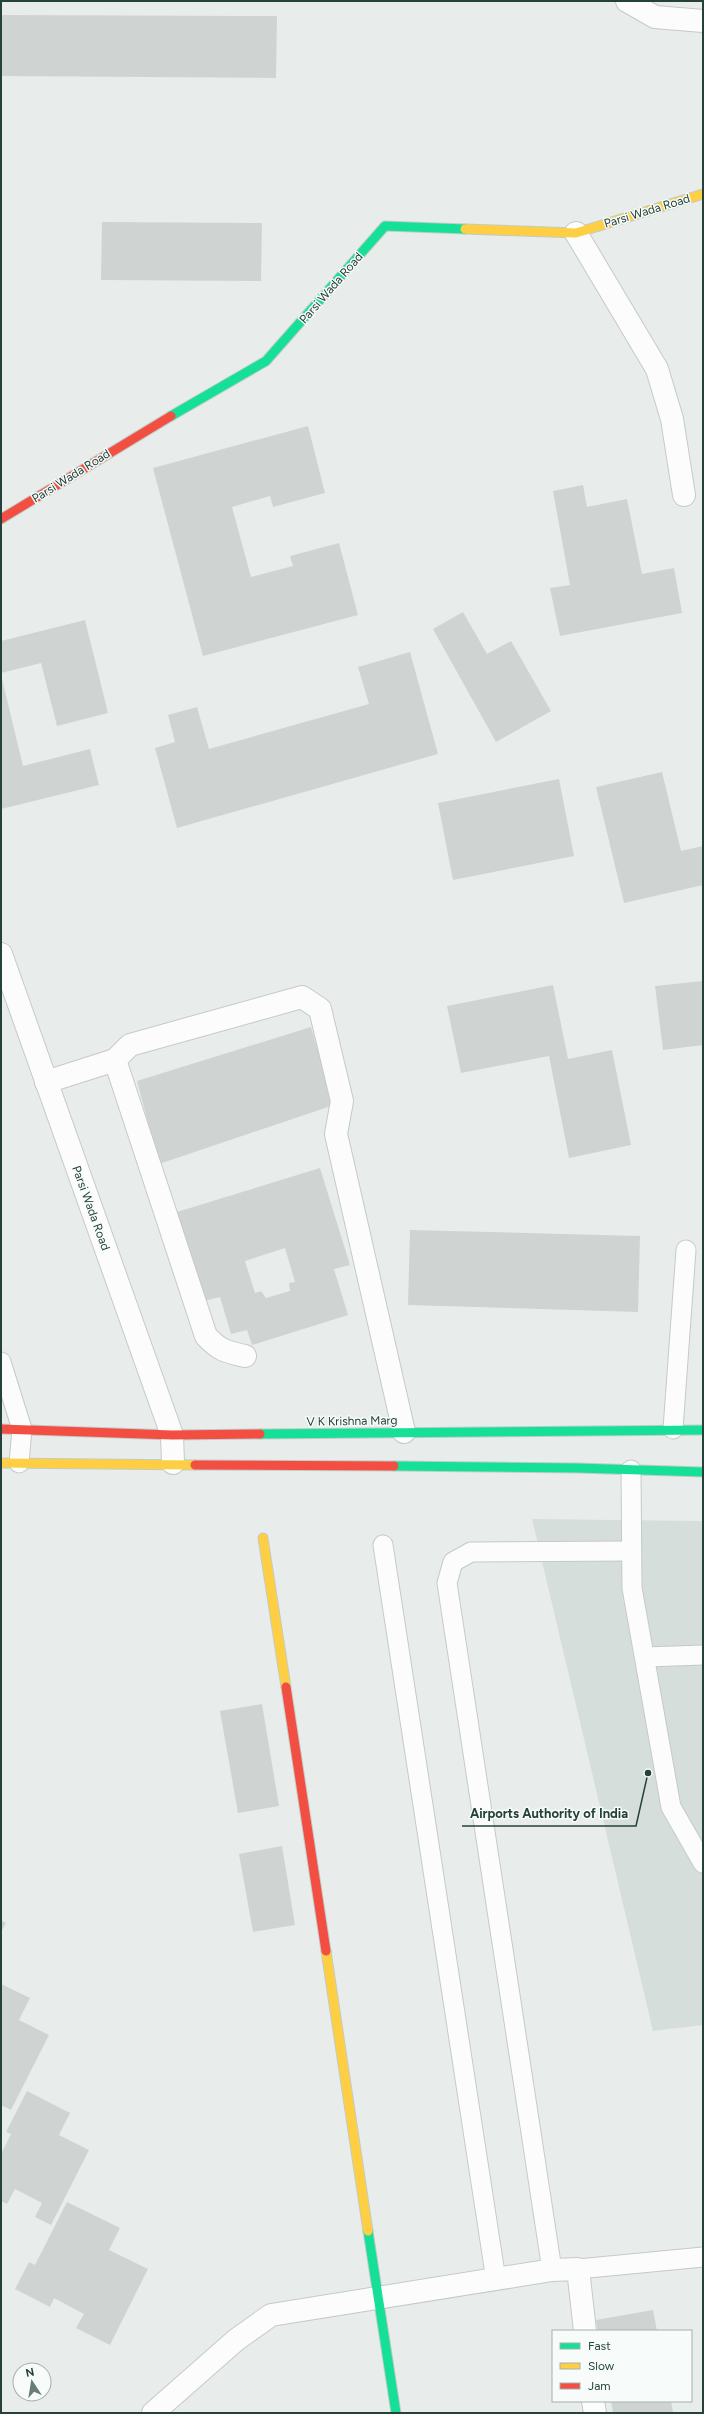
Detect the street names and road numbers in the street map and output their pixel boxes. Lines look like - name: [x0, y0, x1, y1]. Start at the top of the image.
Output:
- street label: Parsi Wada Road: [602, 191, 692, 231]
- street label: Parsi Wada Road: [296, 250, 366, 326]
- street label: Parsi Wada Road: [29, 446, 113, 506]
- street label: Parsi Wada Road: [69, 1164, 113, 1252]
- street label: V K Krishna Marg: [306, 1413, 398, 1429]

